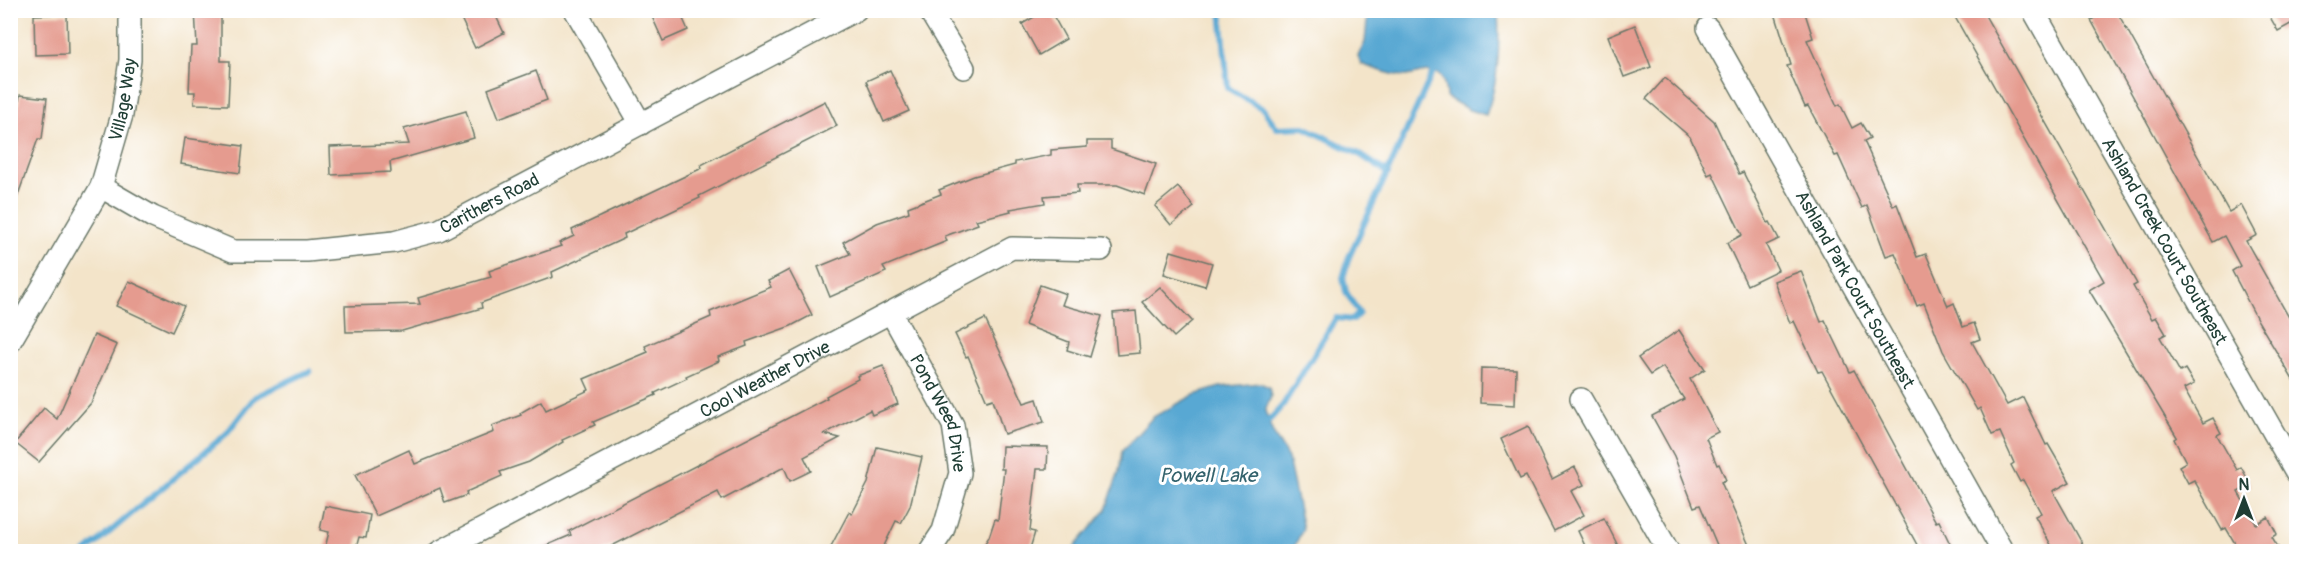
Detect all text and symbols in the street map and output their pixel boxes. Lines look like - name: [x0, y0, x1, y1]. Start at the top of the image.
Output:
- street label: Village Way: [104, 56, 142, 144]
- street label: Ashland Creek Court Southeast: [2096, 134, 2233, 350]
- street label: Carithers Road: [436, 168, 543, 240]
- street label: Ashland Park Court Southeast: [1790, 187, 1920, 393]
- street label: Cool Weather Drive: [696, 336, 834, 423]
- street label: Pond Weed Drive: [904, 350, 971, 474]
- water label: Powell Lake: [1159, 463, 1259, 488]
- north arrow: [2214, 469, 2274, 529]
- text: N: [2239, 475, 2250, 495]

